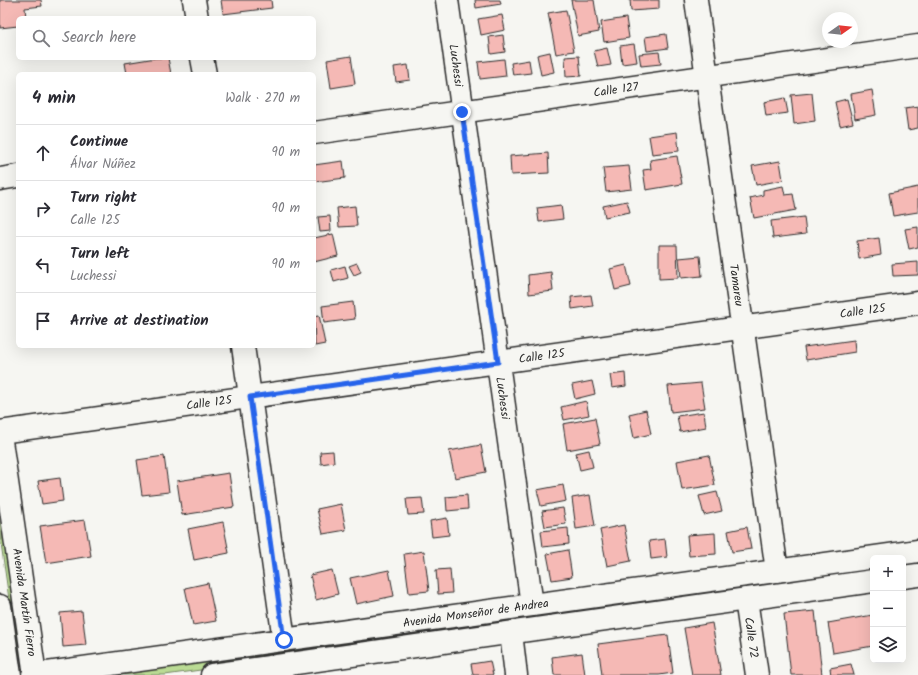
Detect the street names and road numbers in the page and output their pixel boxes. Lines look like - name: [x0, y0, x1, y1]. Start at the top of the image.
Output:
- street label: Luchessi: [443, 43, 468, 89]
- street label: Calle 127: [592, 77, 640, 103]
- street label: Tamareu: [724, 263, 748, 308]
- street label: Calle 125: [838, 298, 888, 324]
- street label: Calle 125: [518, 344, 567, 369]
- street label: Luchessi: [490, 376, 515, 422]
- street label: Calle 125: [185, 390, 235, 416]
- street label: Avenida Martín Fierro: [7, 547, 41, 658]
- street label: Avenida Monseñor de Andrea: [402, 594, 550, 633]
- street label: Calle 72: [739, 616, 763, 660]

